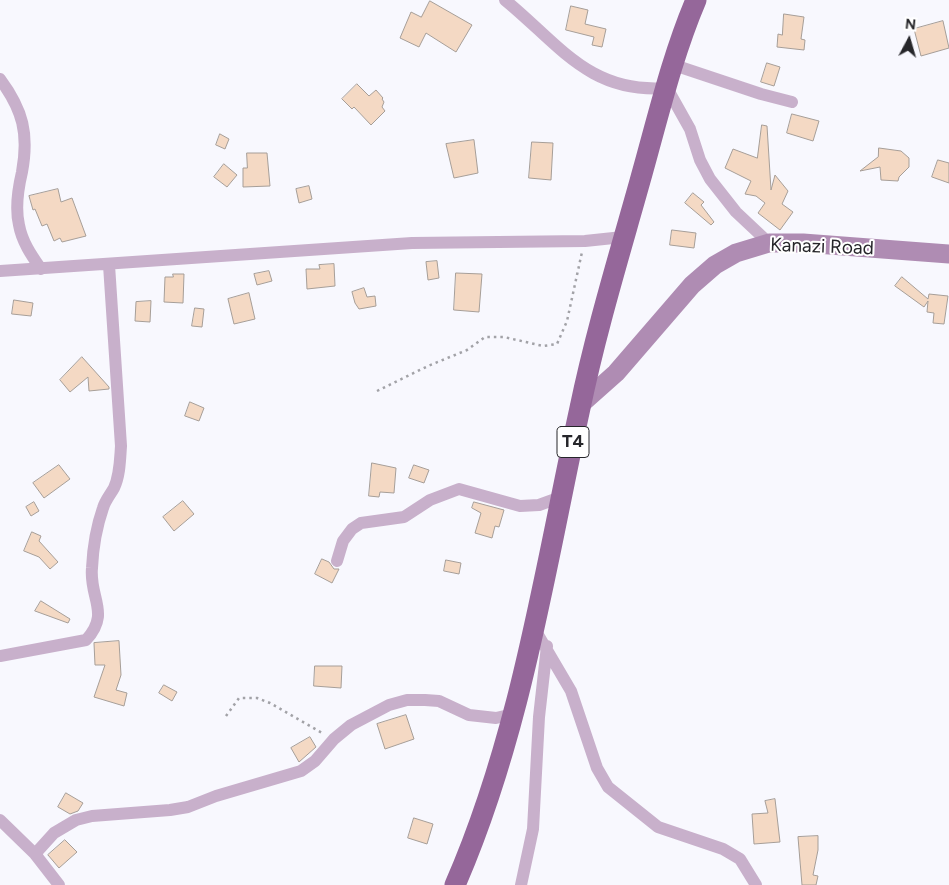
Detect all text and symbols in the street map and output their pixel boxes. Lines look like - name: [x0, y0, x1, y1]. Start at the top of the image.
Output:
- north arrow: [884, 15, 934, 65]
- text: N: [904, 16, 917, 34]
- street label: Kanazi Road: [770, 234, 874, 260]
- road number: T4: [557, 427, 589, 458]

